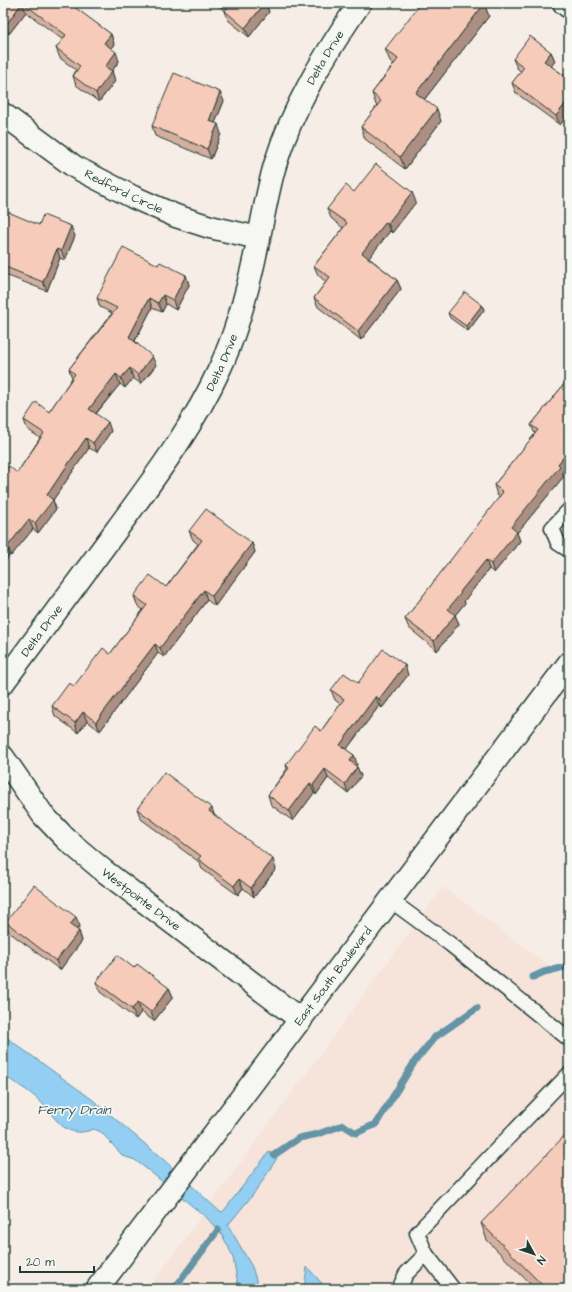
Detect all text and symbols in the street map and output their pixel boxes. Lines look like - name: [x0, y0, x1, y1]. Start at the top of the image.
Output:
- street label: Delta Drive: [302, 26, 348, 88]
- street label: Redford Circle: [82, 165, 166, 218]
- street label: Delta Drive: [202, 331, 242, 394]
- street label: Delta Drive: [17, 601, 67, 660]
- street label: Westpointe Drive: [98, 864, 185, 935]
- street label: East South Boulevard: [290, 923, 376, 1029]
- water label: Ferry Drain: [37, 1101, 112, 1120]
- north arrow: [514, 1234, 554, 1274]
- scale bar: [20, 1248, 94, 1274]
- text: N: [533, 1253, 549, 1268]
- text: 20 m: [26, 1254, 55, 1271]

